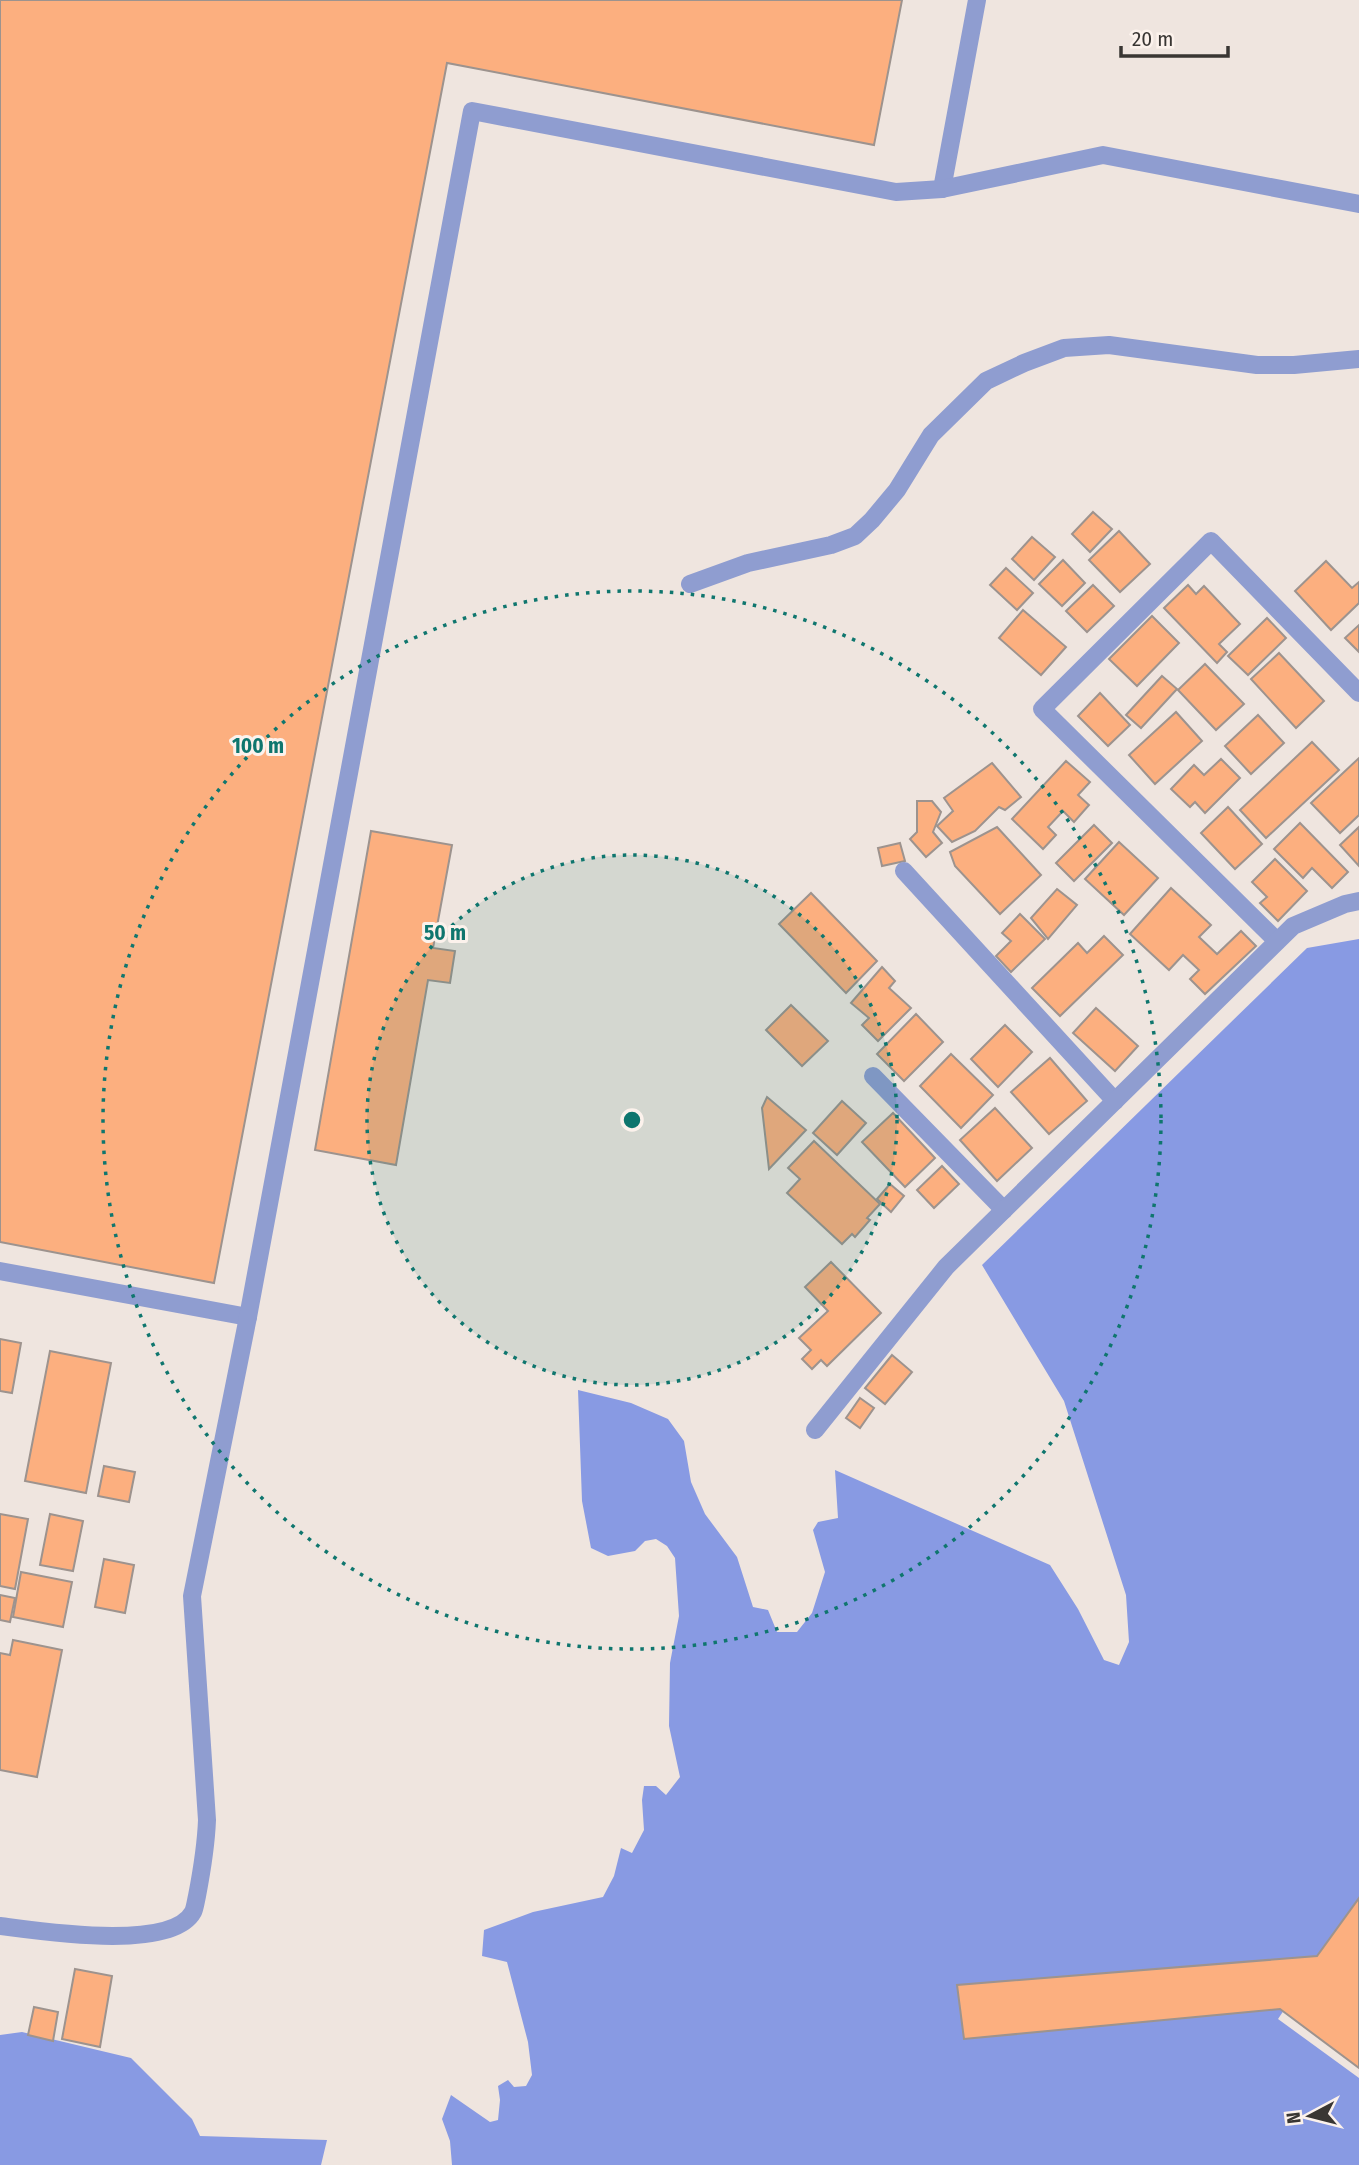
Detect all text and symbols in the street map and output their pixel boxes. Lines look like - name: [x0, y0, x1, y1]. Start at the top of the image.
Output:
- scale bar: [1121, 14, 1228, 58]
- text: 20 m: [1132, 26, 1173, 52]
- text: 100 m: [232, 733, 284, 759]
- text: 50 m: [424, 920, 466, 946]
- centre of rings: [620, 1108, 644, 1132]
- north arrow: [1275, 2081, 1345, 2151]
- text: N: [1282, 2111, 1306, 2125]

